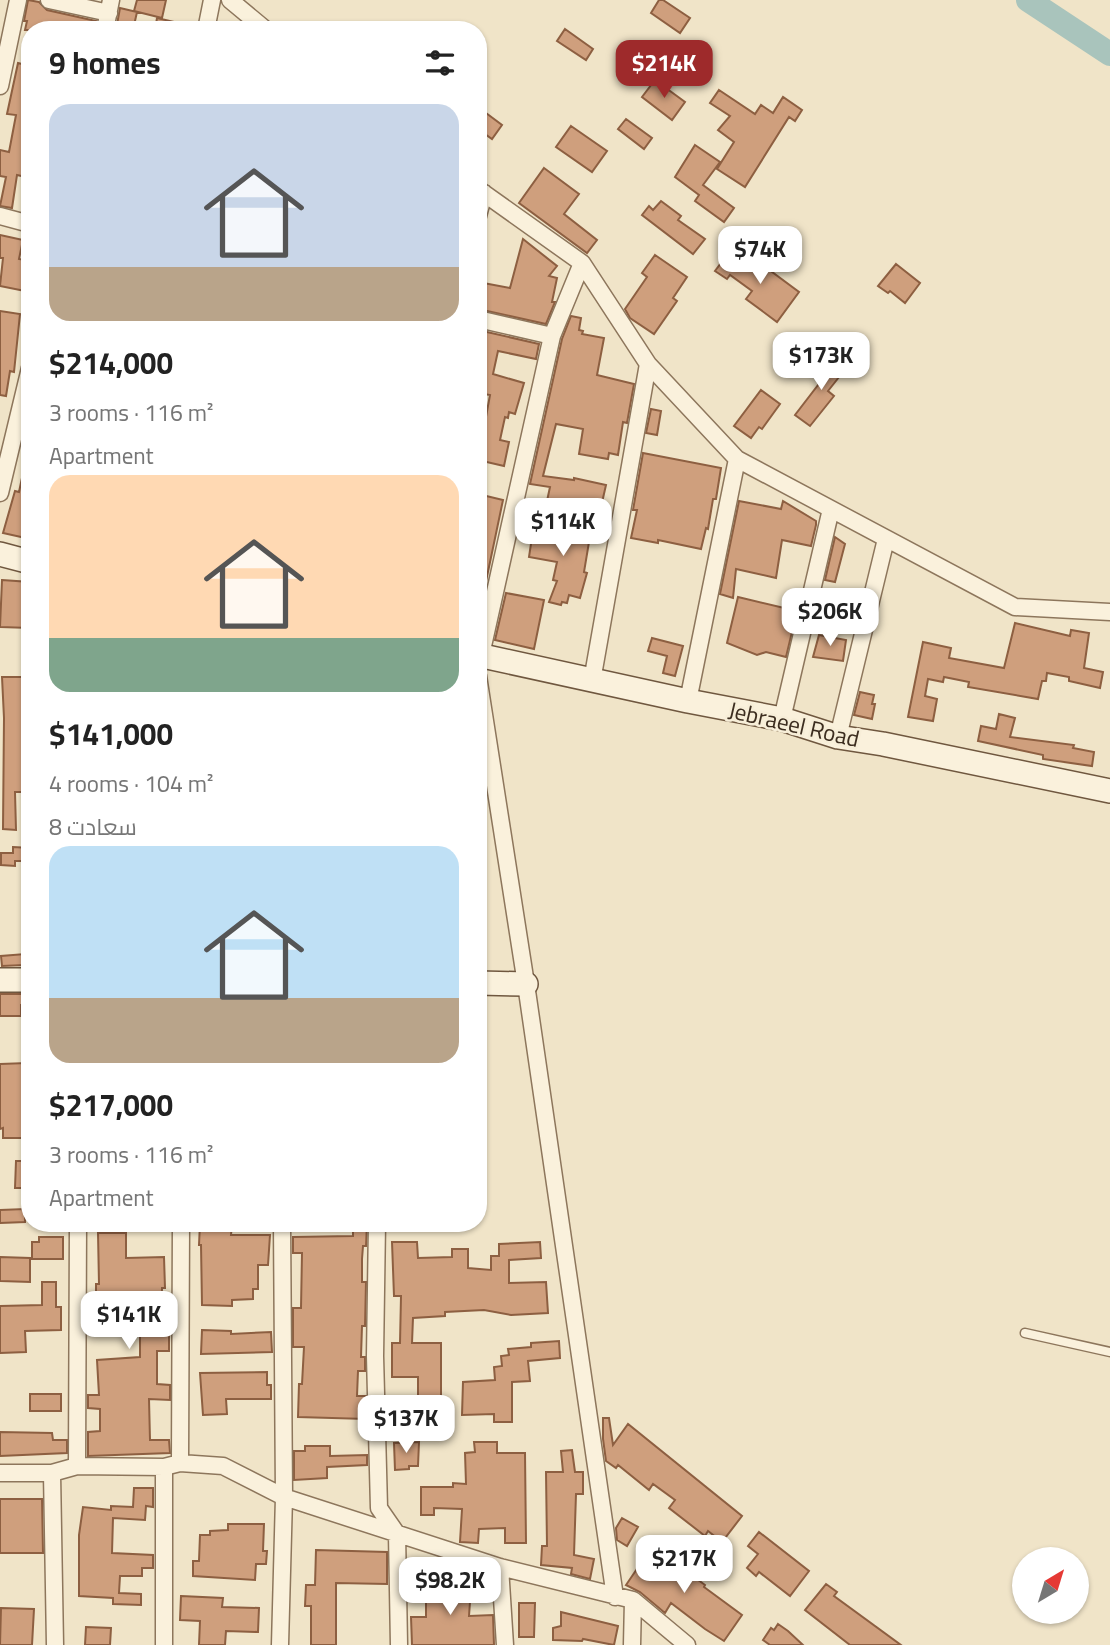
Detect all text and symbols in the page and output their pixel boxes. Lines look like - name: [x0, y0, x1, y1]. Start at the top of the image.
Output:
- text: 9 homes: [49, 35, 160, 91]
- pin: $214K: [615, 41, 713, 100]
- text: $214K: [632, 41, 696, 84]
- icon: filters: [421, 44, 459, 82]
- icon: home: [191, 150, 317, 276]
- pin: $74K: [719, 226, 801, 286]
- text: $74K: [734, 227, 786, 270]
- pin: $173K: [772, 332, 870, 392]
- text: $173K: [789, 333, 853, 376]
- text: $214,000: [49, 335, 173, 391]
- text: 3 rooms · 116 m²: [49, 391, 214, 434]
- text: Apartment: [49, 434, 154, 477]
- pin: $114K: [514, 498, 612, 558]
- text: $114K: [531, 499, 595, 542]
- icon: home: [191, 521, 317, 647]
- pin: $206K: [781, 588, 879, 648]
- text: $206K: [798, 589, 862, 632]
- street label: Jebraeel Road: [724, 688, 864, 760]
- text: $141,000: [49, 706, 173, 762]
- text: 4 rooms · 104 m²: [49, 762, 214, 805]
- text: سعادت 8: [49, 805, 137, 848]
- icon: home: [191, 892, 317, 1018]
- text: $217,000: [49, 1077, 173, 1133]
- text: 3 rooms · 116 m²: [49, 1133, 214, 1176]
- text: Apartment: [49, 1176, 154, 1219]
- pin: $141K: [80, 1292, 178, 1351]
- text: $141K: [97, 1292, 161, 1335]
- pin: $137K: [357, 1396, 455, 1455]
- text: $137K: [374, 1396, 438, 1439]
- pin: $217K: [635, 1536, 733, 1595]
- text: $217K: [652, 1536, 716, 1579]
- north arrow: [1012, 1547, 1088, 1624]
- map controls: [1012, 1547, 1089, 1624]
- pin: $98.2K: [393, 1558, 507, 1617]
- text: $98.2K: [415, 1558, 485, 1601]

